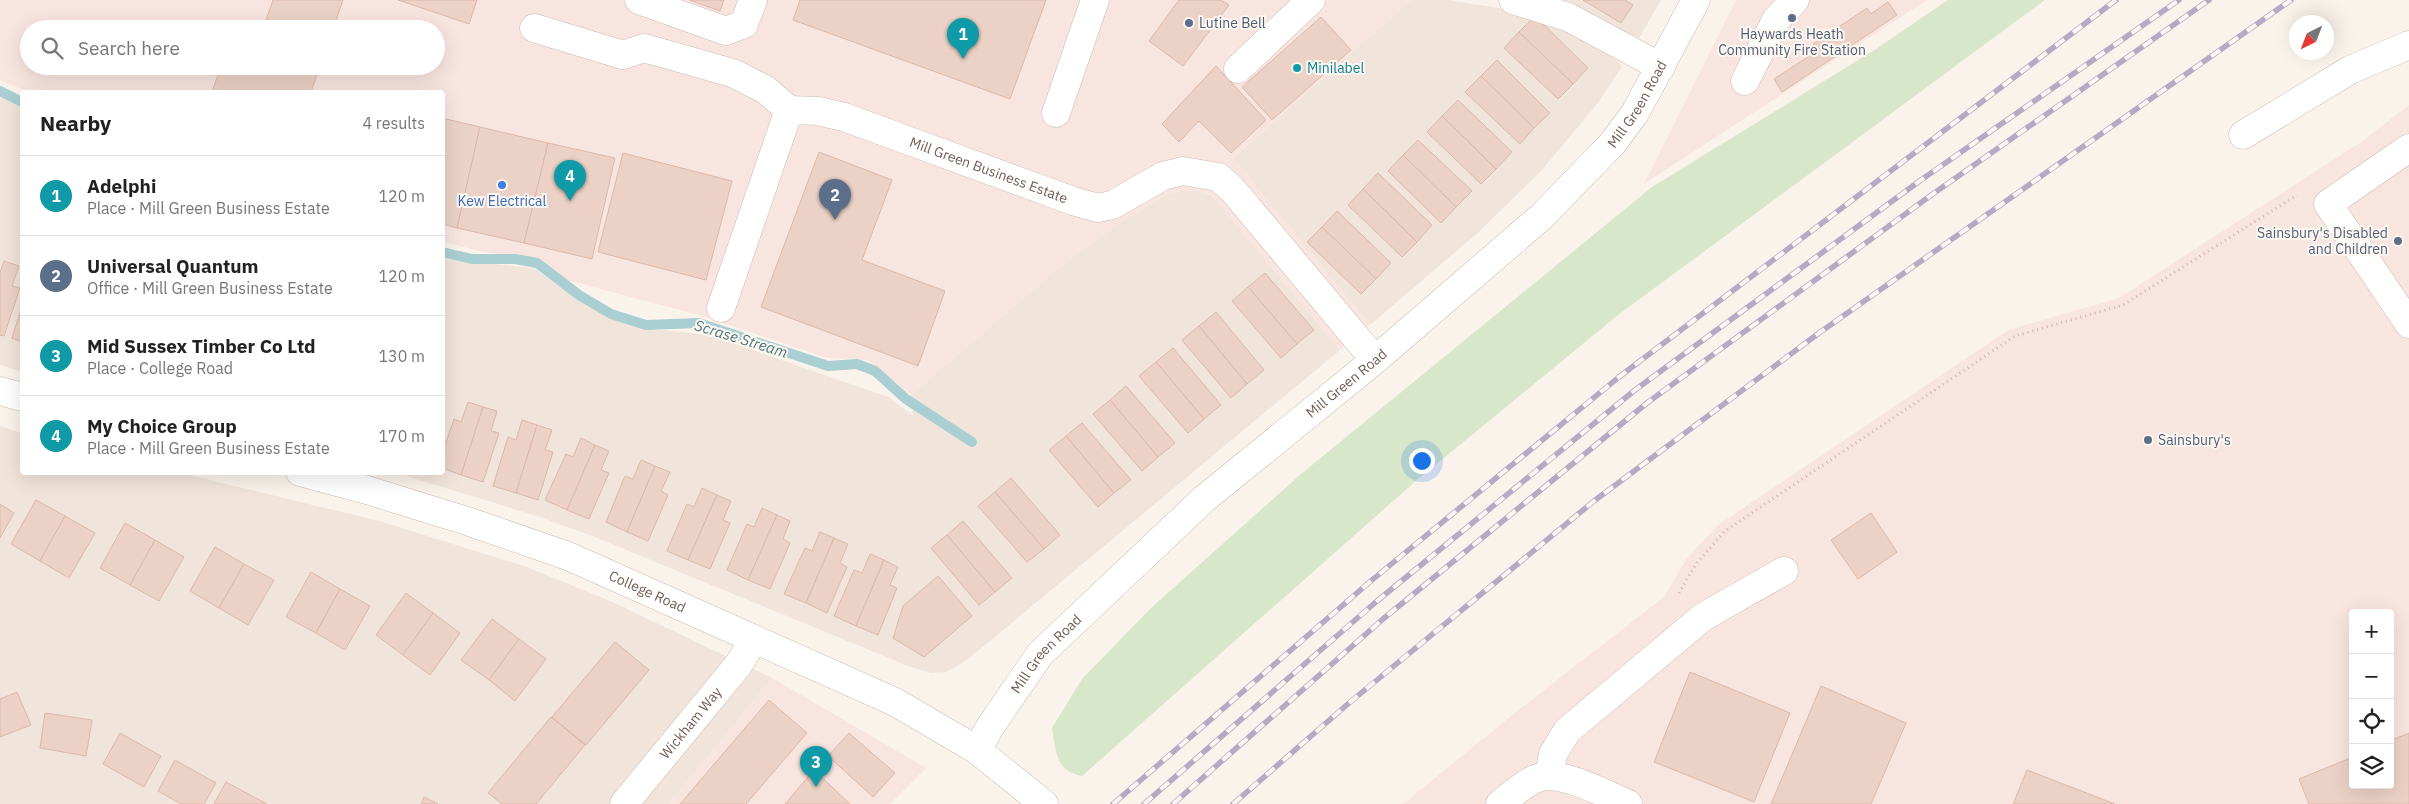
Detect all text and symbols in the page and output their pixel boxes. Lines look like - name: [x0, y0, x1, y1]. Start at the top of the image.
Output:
- marker: Haywards Heath Community Fire Station: [1786, 12, 1798, 24]
- place label: Lutine Bell: [1199, 14, 1266, 32]
- north arrow: [2289, 15, 2334, 60]
- marker: Lutine Bell: [1183, 17, 1195, 29]
- pin: 1: [947, 18, 979, 59]
- search box: [20, 20, 445, 75]
- place label: Haywards Heath Community Fire Station: [1718, 25, 1866, 59]
- icon: search: [38, 34, 66, 62]
- text: Search here: [78, 36, 180, 60]
- street label: Mill Green Road: [1603, 57, 1671, 151]
- place label: Minilabel: [1307, 59, 1364, 77]
- marker: Minilabel: [1291, 62, 1303, 74]
- text: Nearby: [40, 109, 111, 137]
- text: 4 results: [362, 113, 425, 133]
- street label: Mill Green Business Estate: [907, 133, 1071, 207]
- pin: 4: [554, 160, 586, 201]
- text: Adelphi: [87, 174, 156, 198]
- marker: Kew Electrical: [496, 179, 508, 191]
- pin: 2: [819, 179, 851, 220]
- text: 1: [51, 186, 61, 206]
- text: 120 m: [378, 186, 425, 206]
- place label: Kew Electrical: [458, 192, 547, 210]
- text: Place · Mill Green Business Estate: [87, 198, 330, 218]
- place label: Sainsbury's Disabled and Children: [2257, 224, 2388, 258]
- marker: Sainsbury's Disabled and Children: [2392, 235, 2404, 247]
- text: Universal Quantum: [87, 254, 259, 278]
- text: 2: [51, 266, 61, 286]
- text: 120 m: [378, 266, 425, 286]
- text: Office · Mill Green Business Estate: [87, 278, 333, 298]
- water label: Scrase Stream: [692, 315, 790, 362]
- text: Mid Sussex Timber Co Ltd: [87, 334, 316, 358]
- street label: Mill Green Road: [1302, 345, 1391, 422]
- text: 3: [51, 346, 61, 366]
- text: 130 m: [378, 346, 425, 366]
- text: Place · College Road: [87, 358, 233, 378]
- text: My Choice Group: [87, 414, 237, 438]
- text: 4: [51, 426, 61, 446]
- text: 170 m: [378, 426, 425, 446]
- place label: Sainsbury's: [2158, 431, 2231, 449]
- marker: Sainsbury's: [2142, 434, 2154, 446]
- text: Place · Mill Green Business Estate: [87, 438, 330, 458]
- your location: [1409, 448, 1435, 474]
- street label: College Road: [606, 566, 689, 616]
- map controls: [2349, 609, 2394, 789]
- button: +: [2349, 609, 2394, 654]
- street label: Mill Green Road: [1007, 611, 1085, 697]
- button: −: [2349, 654, 2394, 699]
- street label: Wickham Way: [656, 683, 726, 763]
- button: locate: [2349, 699, 2394, 744]
- button: layers: [2349, 744, 2394, 789]
- pin: 3: [800, 746, 832, 787]

